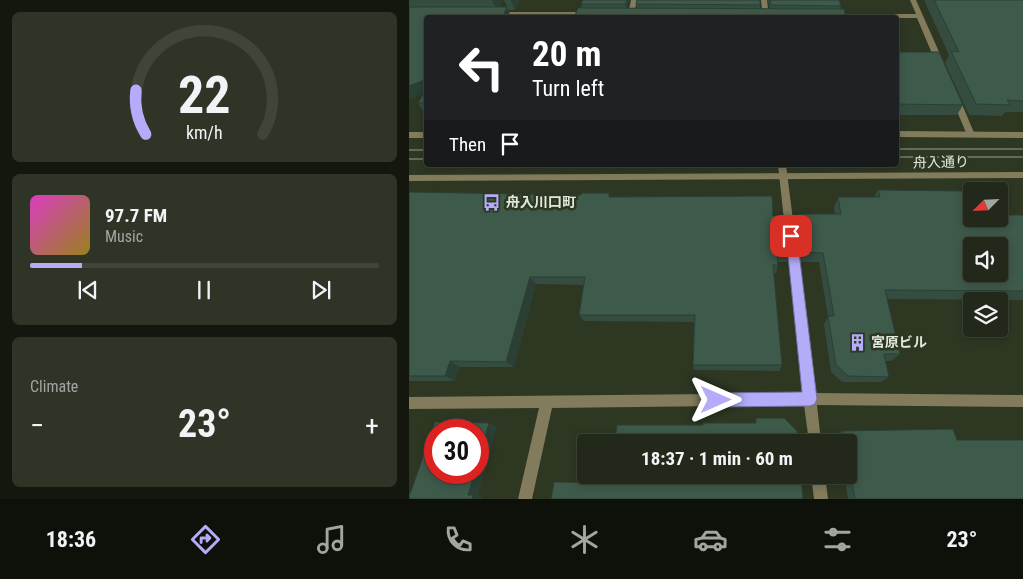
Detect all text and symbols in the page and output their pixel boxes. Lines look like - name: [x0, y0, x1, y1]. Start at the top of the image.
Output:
- text: 20 m: [532, 34, 601, 75]
- icon: left: [449, 35, 514, 100]
- text: 22: [178, 65, 231, 126]
- text: Turn left: [532, 76, 604, 101]
- text: km/h: [186, 122, 223, 143]
- icon: arrive: [496, 130, 524, 158]
- text: Then: [449, 133, 486, 156]
- street label: 舟入通り: [913, 154, 969, 170]
- north arrow: [963, 182, 1008, 228]
- map controls: [963, 182, 1008, 337]
- bus stop icon: 舟入川口町: [482, 192, 502, 212]
- place label: 舟入川口町: [506, 194, 576, 210]
- text: 97.7 FM: [105, 204, 167, 227]
- pin: [770, 215, 812, 257]
- icon: arrive: [777, 222, 805, 250]
- text: Music: [105, 227, 143, 246]
- button: sound: [963, 237, 1008, 282]
- icon: previous: [74, 276, 102, 304]
- icon: pause: [190, 276, 218, 304]
- icon: next: [307, 276, 335, 304]
- button: layers: [963, 292, 1008, 337]
- building icon: 宮原ビル: [847, 332, 867, 352]
- place label: 宮原ビル: [871, 334, 927, 350]
- position arrow: [689, 373, 741, 425]
- text: Climate: [30, 377, 78, 396]
- text: 23°: [178, 402, 231, 446]
- text: −: [30, 409, 44, 442]
- text: +: [365, 409, 379, 442]
- speed limit sign: 30: [424, 419, 489, 484]
- text: 18:37 · 1 min · 60 m: [641, 447, 793, 470]
- icon: directions: [188, 522, 223, 557]
- icon: music: [314, 522, 349, 557]
- icon: phone: [441, 522, 476, 557]
- icon: climate: [567, 522, 602, 557]
- icon: car: [693, 522, 728, 557]
- icon: filters: [820, 522, 855, 557]
- text: 18:36: [46, 527, 96, 552]
- text: 23°: [946, 527, 977, 552]

